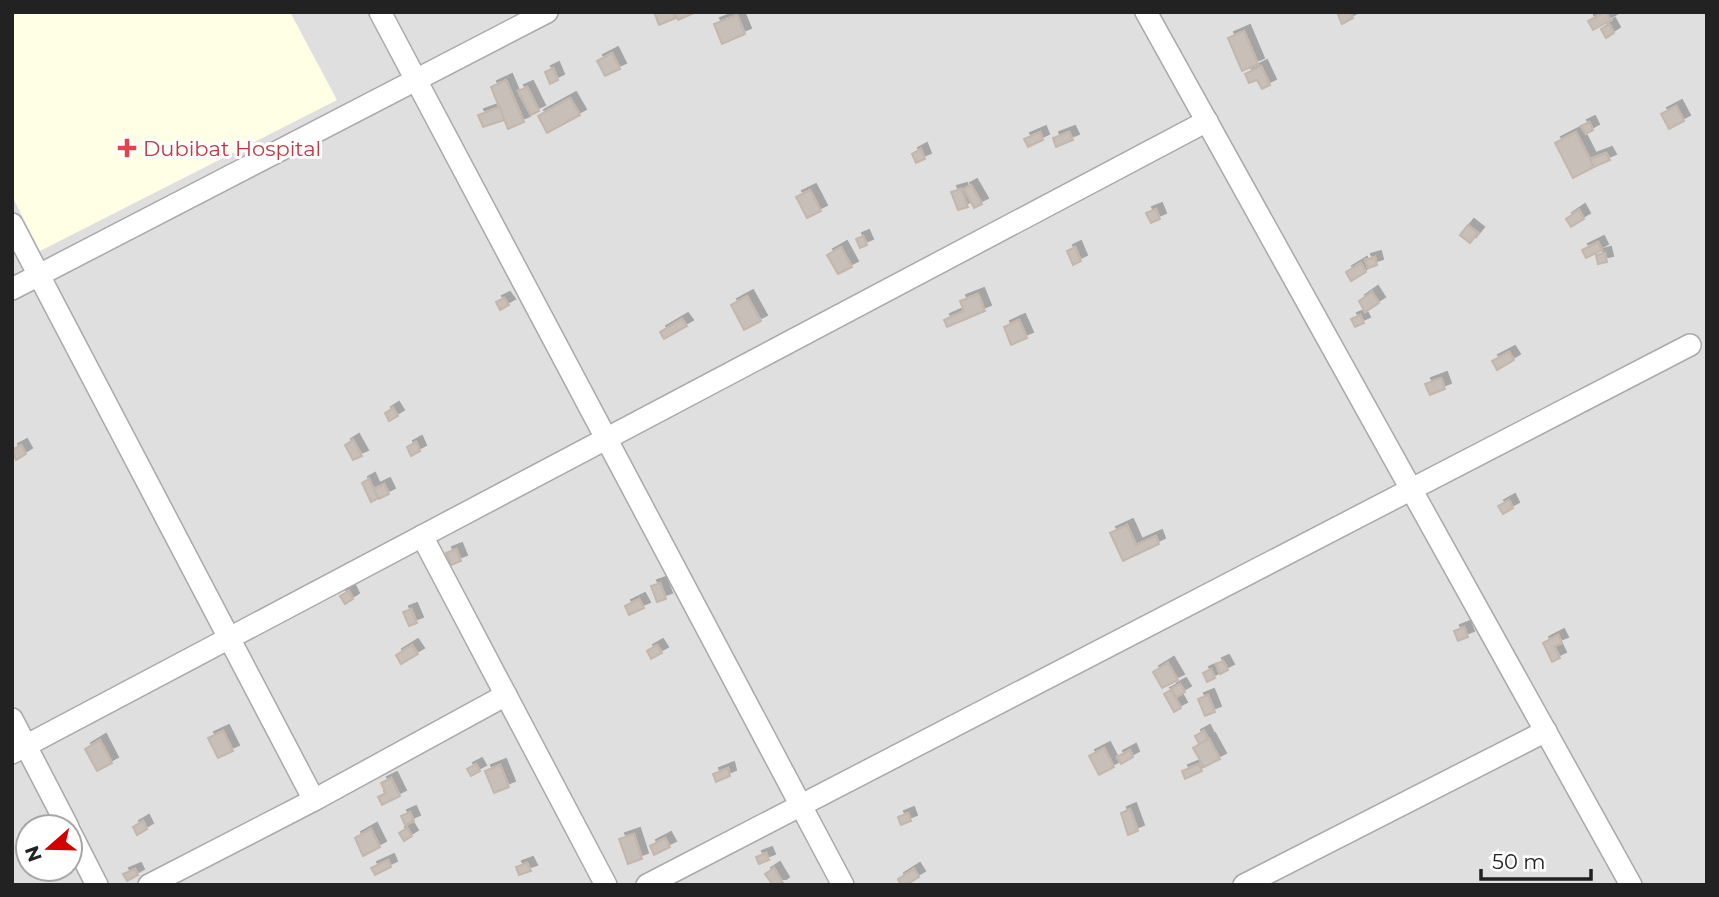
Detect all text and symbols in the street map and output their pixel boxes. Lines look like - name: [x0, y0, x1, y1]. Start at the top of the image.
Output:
- place label: Dubibat Hospital: [143, 136, 321, 161]
- marker: Dubibat Hospital: [117, 138, 137, 158]
- north arrow: [14, 813, 84, 883]
- scale bar: [1481, 838, 1591, 882]
- text: N: [20, 842, 47, 865]
- text: 50 m: [1492, 849, 1546, 874]

